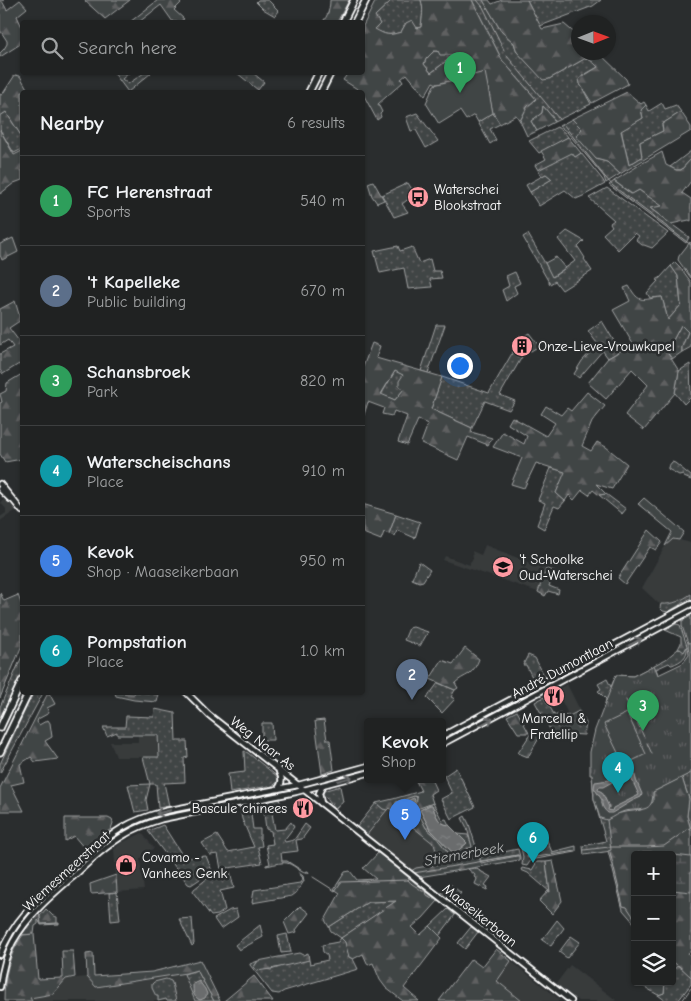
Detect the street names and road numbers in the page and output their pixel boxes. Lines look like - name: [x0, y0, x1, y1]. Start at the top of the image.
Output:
- street label: André Dumontlaan: [509, 635, 616, 702]
- street label: Weg Naar As: [227, 713, 299, 774]
- street label: Wiemesmeerstraat: [19, 827, 114, 915]
- street label: Maaseikerbaan: [439, 880, 520, 951]

